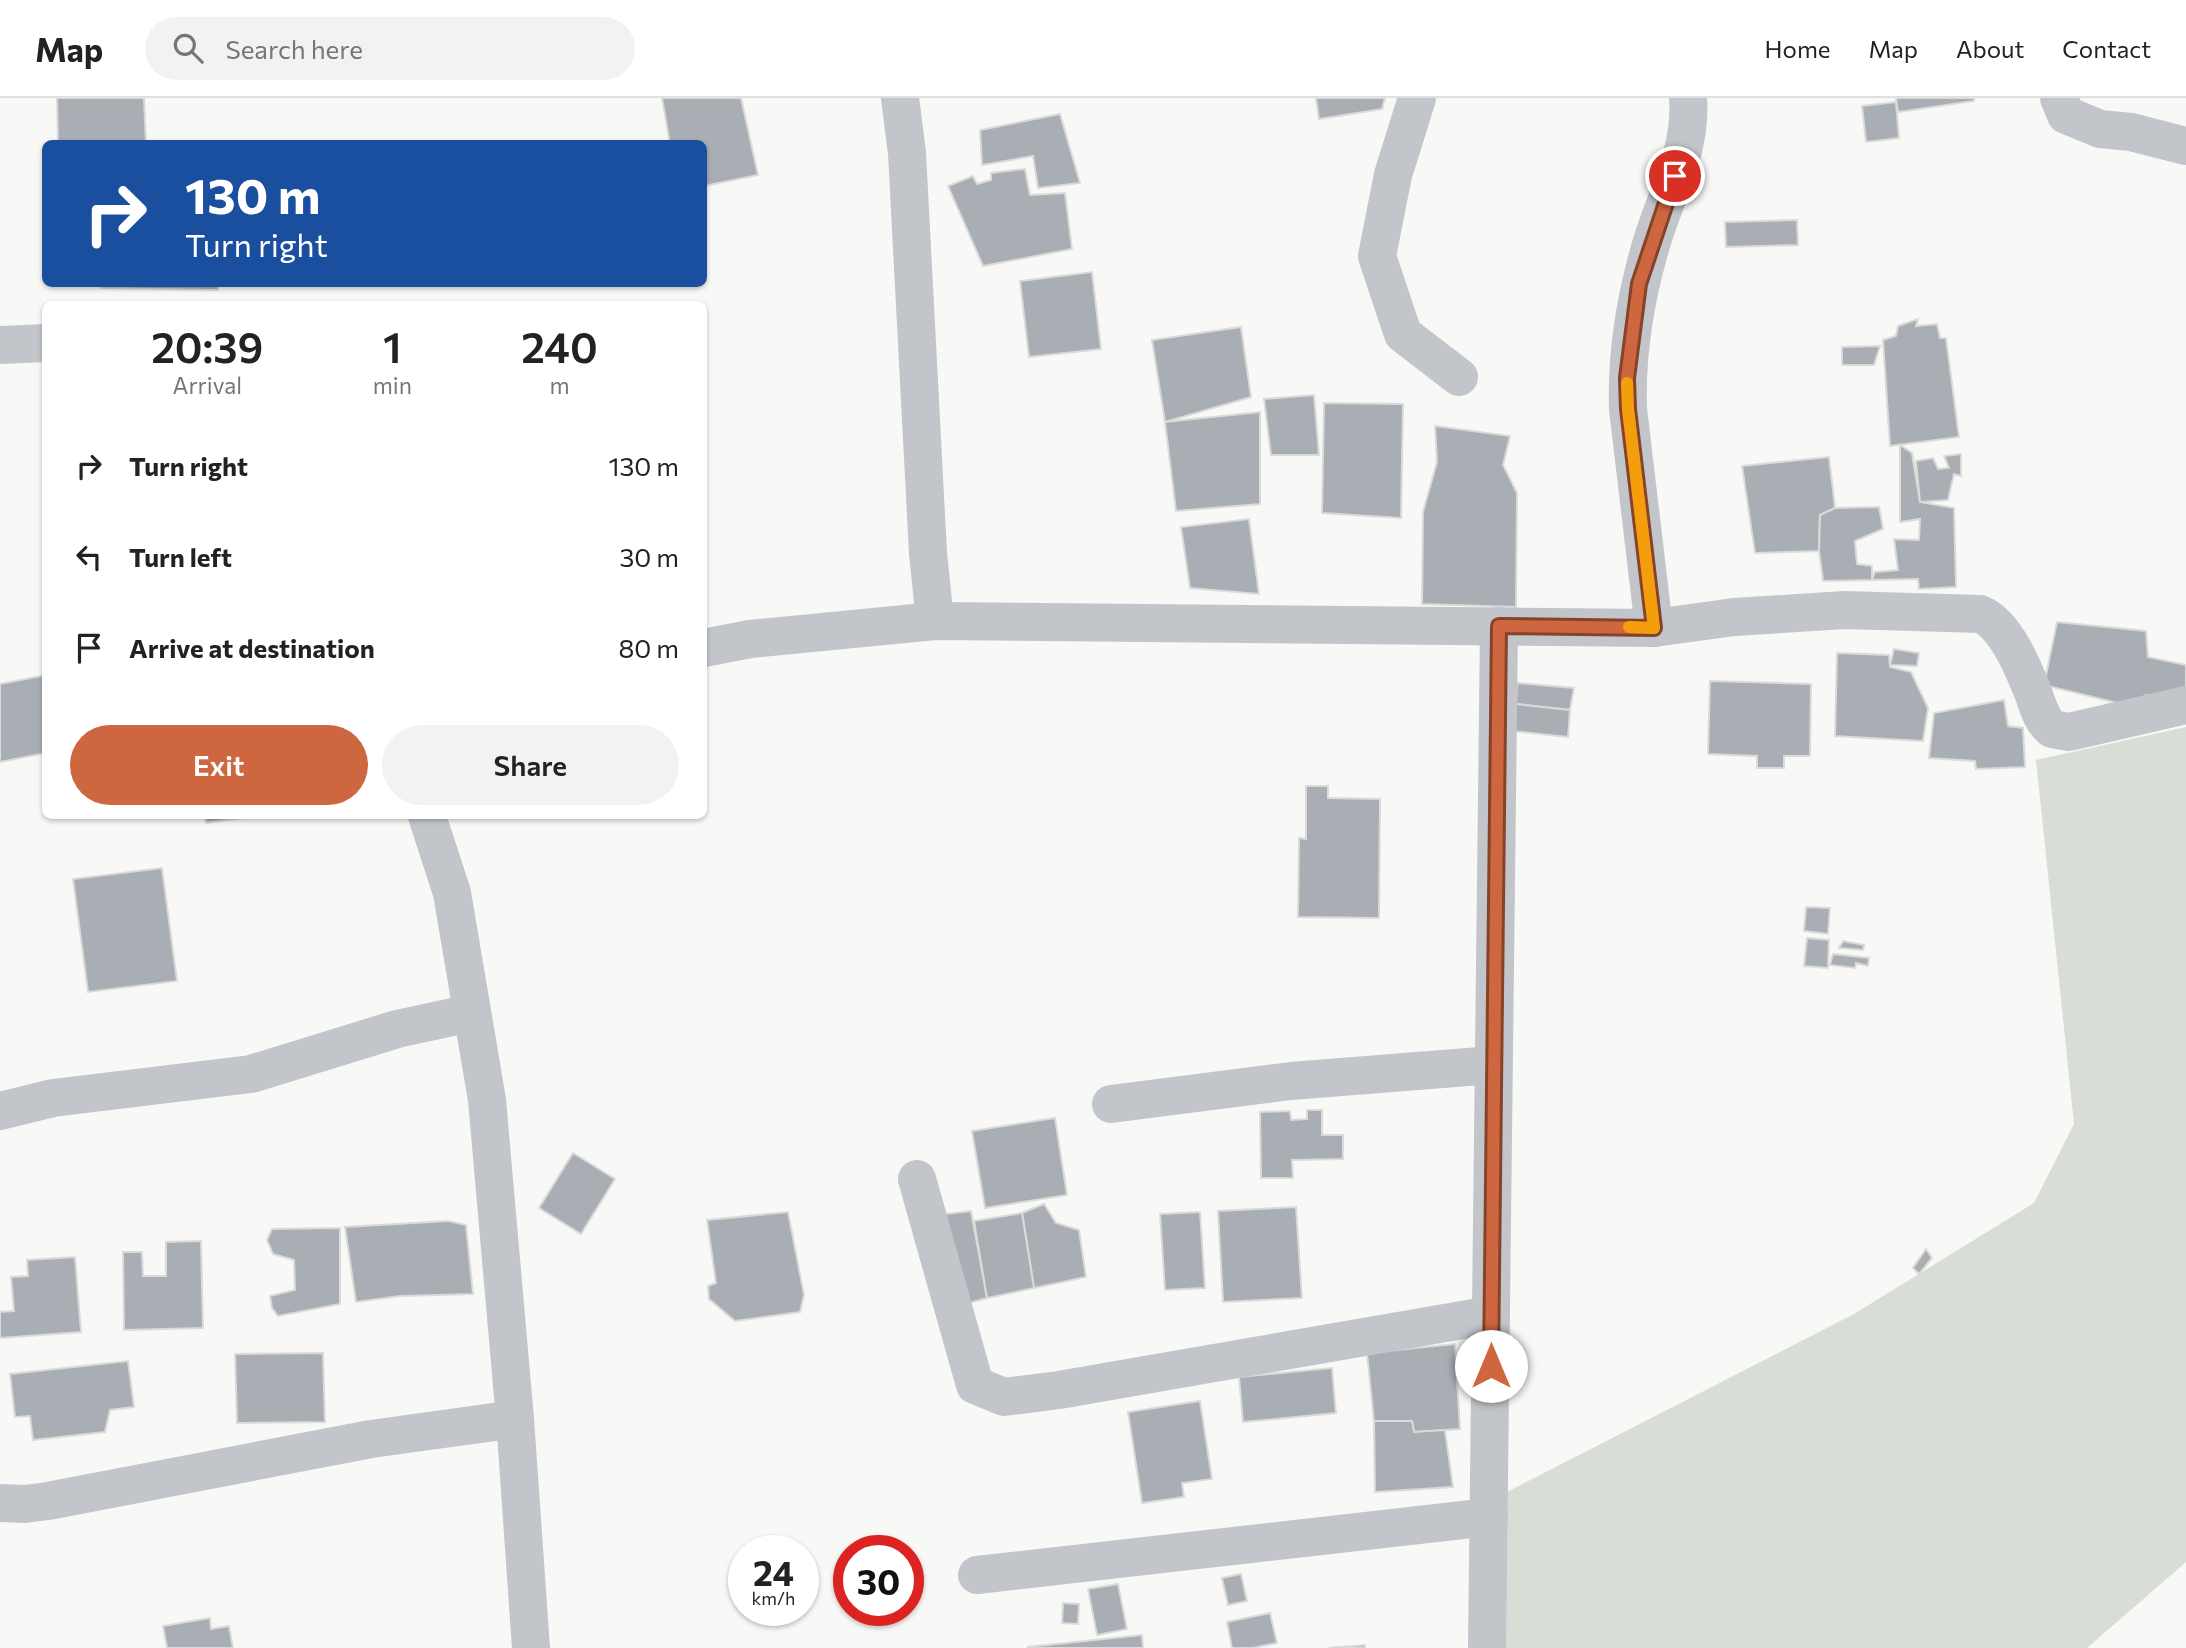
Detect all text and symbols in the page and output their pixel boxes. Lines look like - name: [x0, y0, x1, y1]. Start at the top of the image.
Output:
- search box: [145, 17, 635, 80]
- text: Map: [35, 28, 103, 69]
- icon: search: [169, 29, 207, 67]
- text: Search here: [225, 33, 363, 64]
- text: Home: [1765, 34, 1831, 63]
- text: Map: [1869, 34, 1918, 63]
- text: About: [1956, 34, 2024, 63]
- text: Contact: [2062, 34, 2151, 63]
- pin: [1645, 146, 1705, 206]
- icon: arrive: [1656, 157, 1694, 195]
- text: 130 m: [185, 164, 320, 224]
- icon: right: [70, 168, 161, 259]
- text: Turn right: [185, 224, 328, 264]
- text: 20:39: [151, 320, 263, 372]
- text: 1: [383, 320, 402, 372]
- text: 240: [521, 320, 598, 372]
- text: Arrival: [173, 371, 242, 399]
- text: min: [373, 371, 412, 399]
- text: m: [549, 371, 569, 399]
- icon: right: [70, 447, 108, 485]
- text: Turn right: [129, 450, 248, 481]
- text: 130 m: [608, 450, 679, 481]
- icon: left: [70, 538, 108, 576]
- text: Turn left: [129, 541, 232, 572]
- text: 30 m: [620, 541, 679, 572]
- icon: arrive: [70, 629, 108, 667]
- text: Arrive at destination: [129, 632, 375, 663]
- text: 80 m: [619, 632, 679, 663]
- button: Exit: [70, 725, 368, 805]
- button: Share: [382, 725, 679, 805]
- position arrow: [1454, 1329, 1528, 1403]
- speed limit sign: 30: [833, 1535, 924, 1626]
- text: 24: [753, 1550, 794, 1593]
- text: km/h: [752, 1587, 795, 1609]

